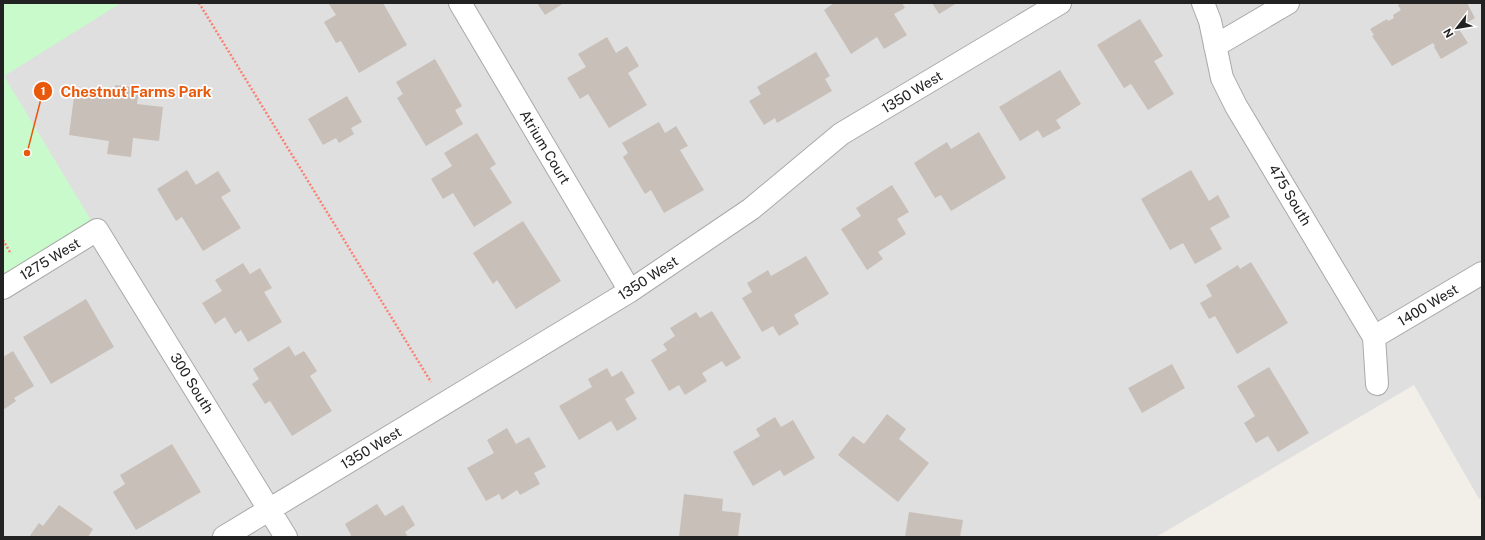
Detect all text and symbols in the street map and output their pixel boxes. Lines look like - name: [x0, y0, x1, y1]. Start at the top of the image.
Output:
- north arrow: [1437, 8, 1477, 48]
- text: N: [1441, 26, 1456, 40]
- street label: 1350 West: [879, 68, 945, 116]
- callout: Chestnut Farms Park: [33, 78, 220, 105]
- text: Chestnut Farms Park: [60, 83, 212, 100]
- text: 1: [40, 84, 46, 98]
- street label: Atrium Court: [517, 107, 573, 187]
- street label: 475 South: [1266, 162, 1314, 228]
- street label: 1275 West: [17, 235, 83, 283]
- street label: 1350 West: [615, 253, 681, 303]
- street label: 1400 West: [1395, 281, 1461, 329]
- street label: 300 South: [167, 350, 217, 416]
- street label: 1350 West: [338, 424, 404, 472]

